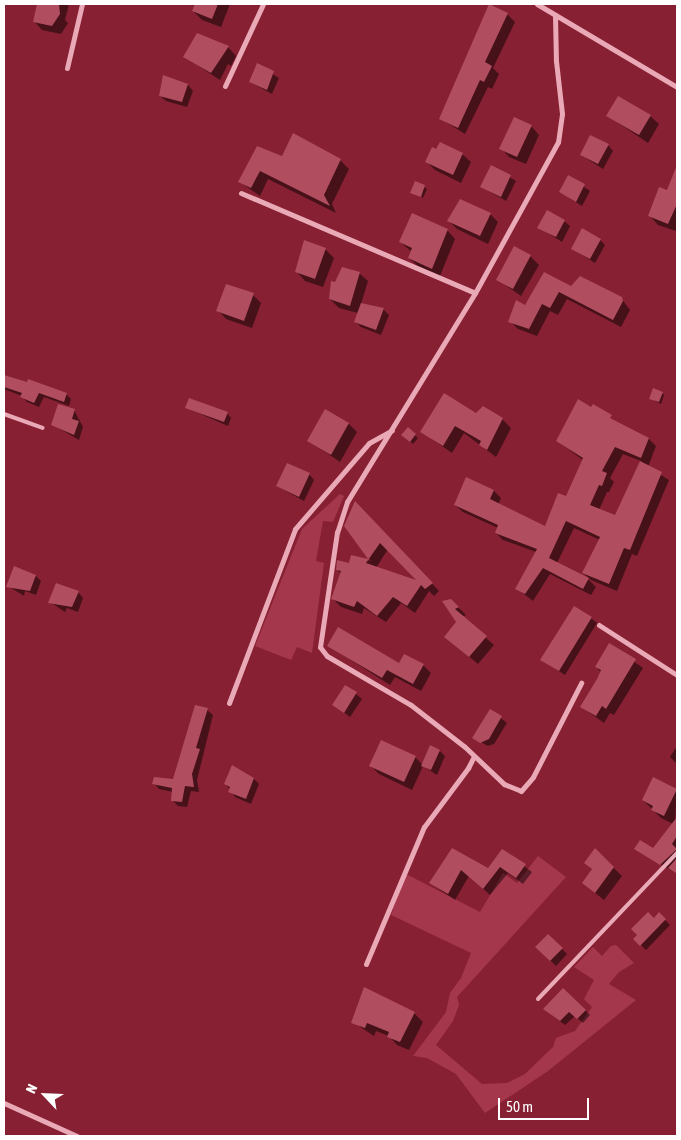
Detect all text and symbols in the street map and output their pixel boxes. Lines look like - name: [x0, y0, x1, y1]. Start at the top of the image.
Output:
- north arrow: [20, 1070, 70, 1120]
- text: N: [22, 1082, 40, 1096]
- scale bar: [501, 1088, 592, 1120]
- text: 50 m: [506, 1098, 533, 1115]

